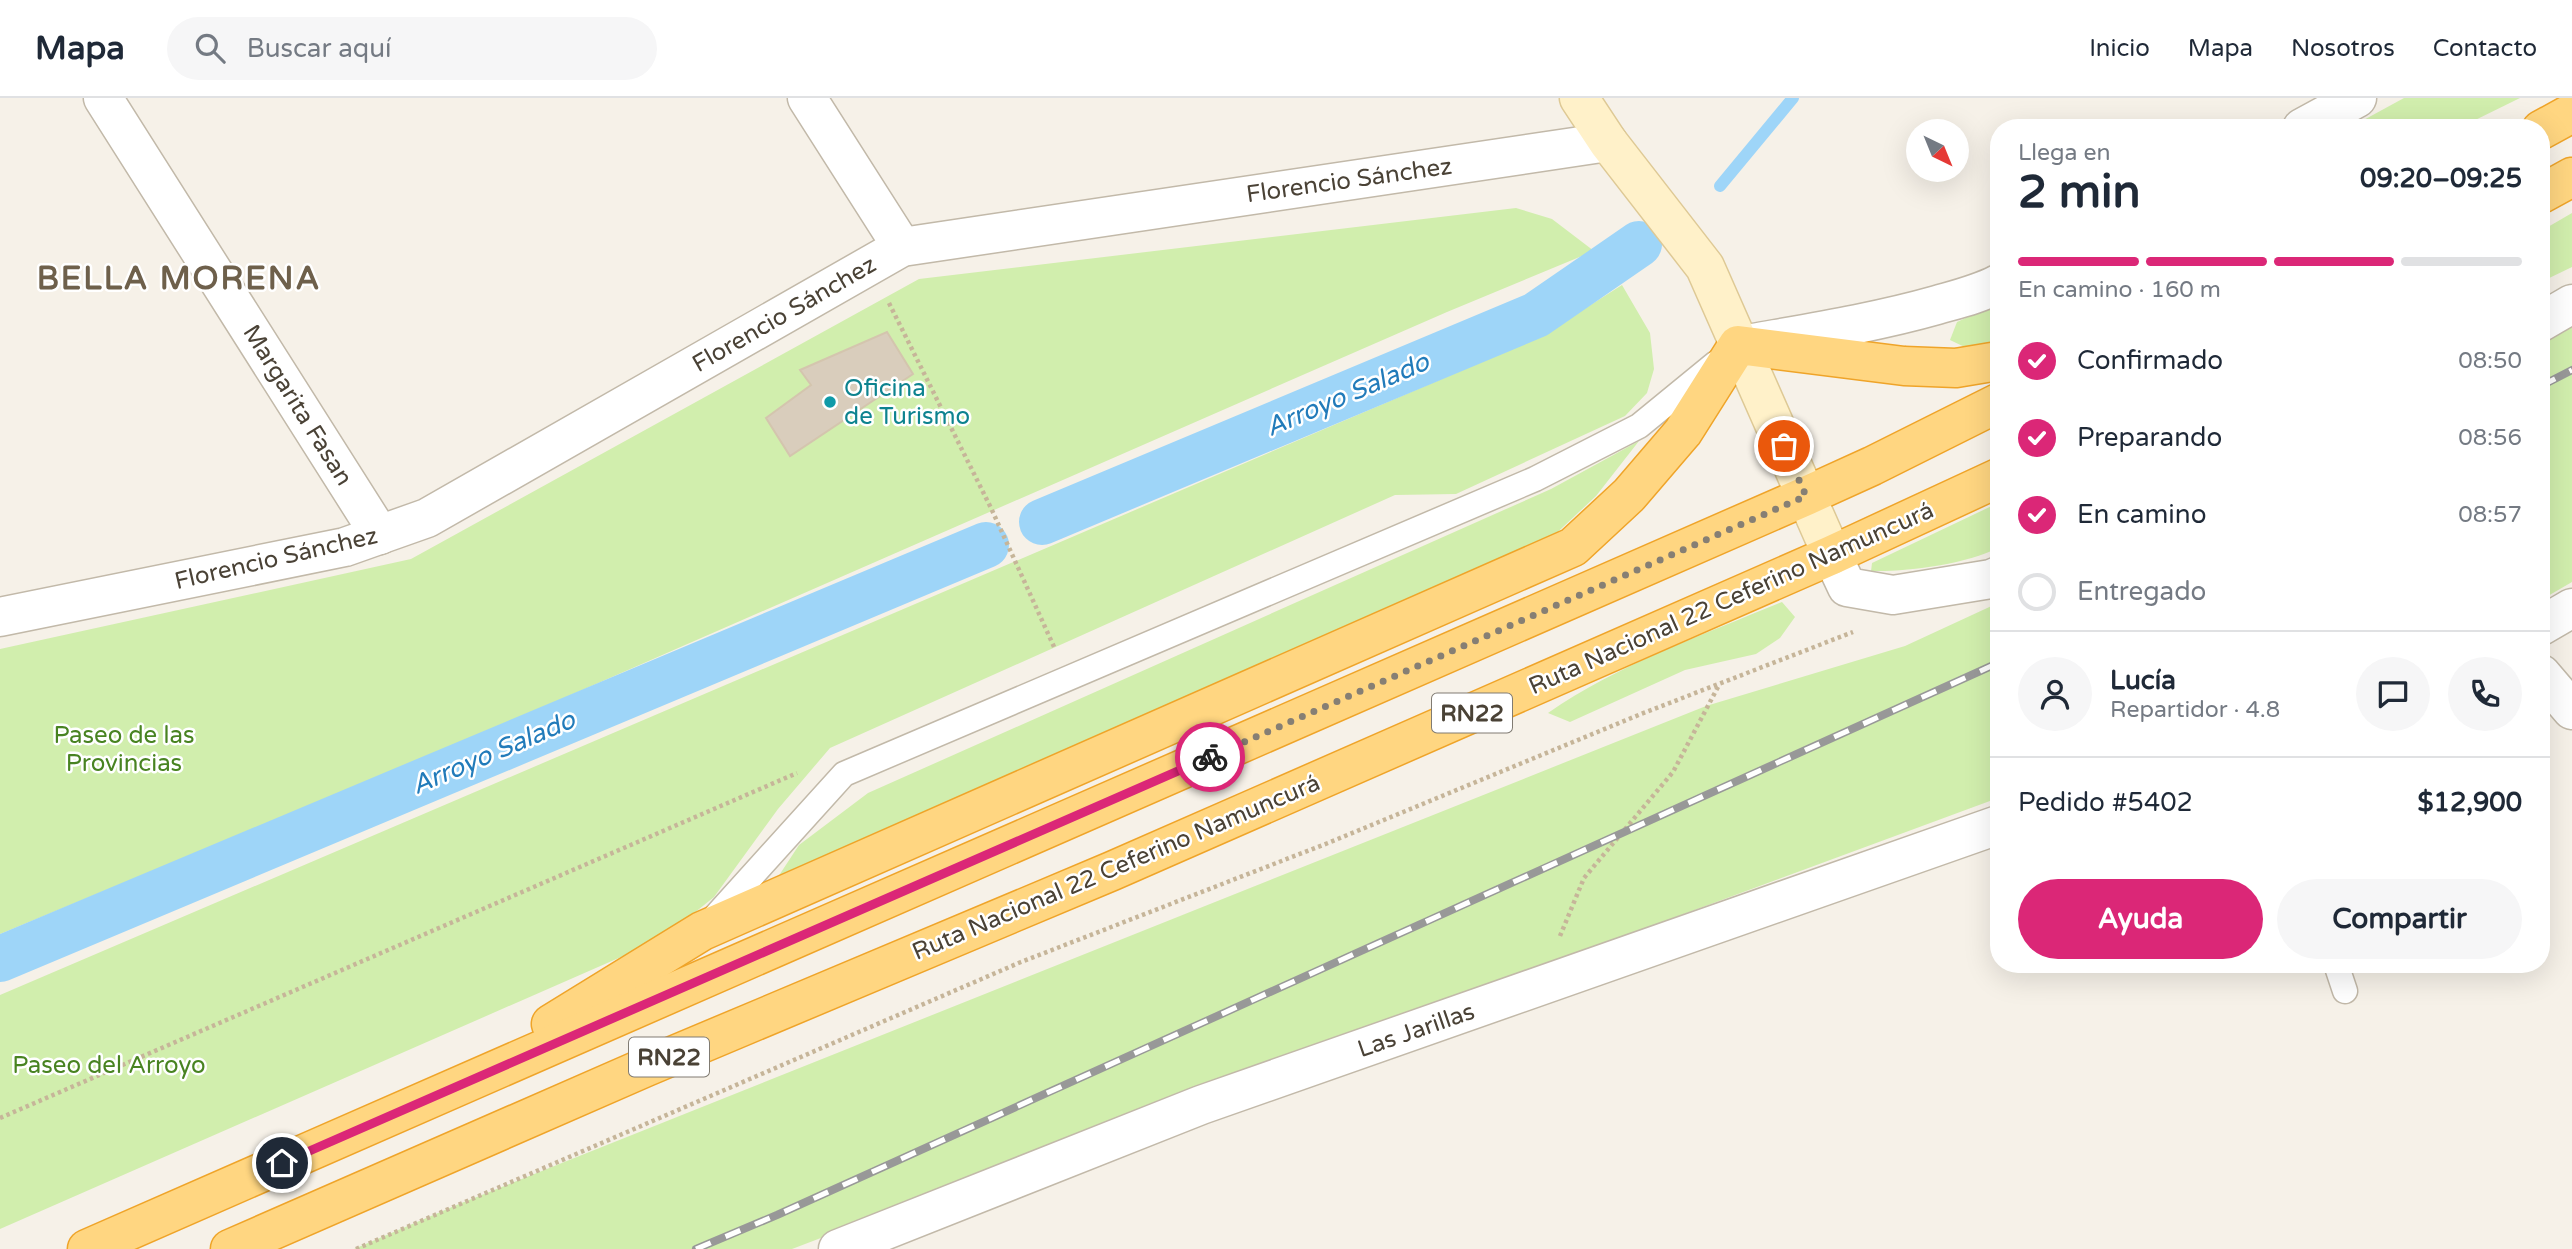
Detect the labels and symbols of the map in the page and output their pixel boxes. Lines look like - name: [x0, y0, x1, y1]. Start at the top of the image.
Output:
- north arrow: [1906, 119, 1969, 182]
- street label: Florencio Sánchez: [1244, 152, 1454, 209]
- street label: Florencio Sánchez: [687, 250, 881, 379]
- district label: BELLA MORENA: [37, 260, 321, 298]
- street label: Margarita Fasan: [237, 320, 359, 491]
- water label: Arroyo Salado: [1261, 346, 1435, 443]
- place label: Oficina de Turismo: [844, 374, 970, 431]
- marker: Oficina de Turismo: [822, 394, 838, 410]
- pin: [1754, 416, 1814, 476]
- street label: Ruta Nacional 22 Ceferino Namuncurá: [1524, 496, 1938, 701]
- street label: Florencio Sánchez: [172, 521, 380, 596]
- road number: RN22: [1432, 694, 1512, 733]
- water label: Arroyo Salado: [407, 704, 581, 801]
- park label: Paseo de las Provincias: [54, 721, 194, 778]
- courier: [1175, 722, 1245, 792]
- street label: Ruta Nacional 22 Ceferino Namuncurá: [908, 768, 1324, 967]
- street label: Las Jarillas: [1354, 997, 1479, 1064]
- road number: RN22: [629, 1038, 709, 1076]
- park label: Paseo del Arroyo: [12, 1051, 206, 1080]
- pin: [252, 1133, 312, 1193]

